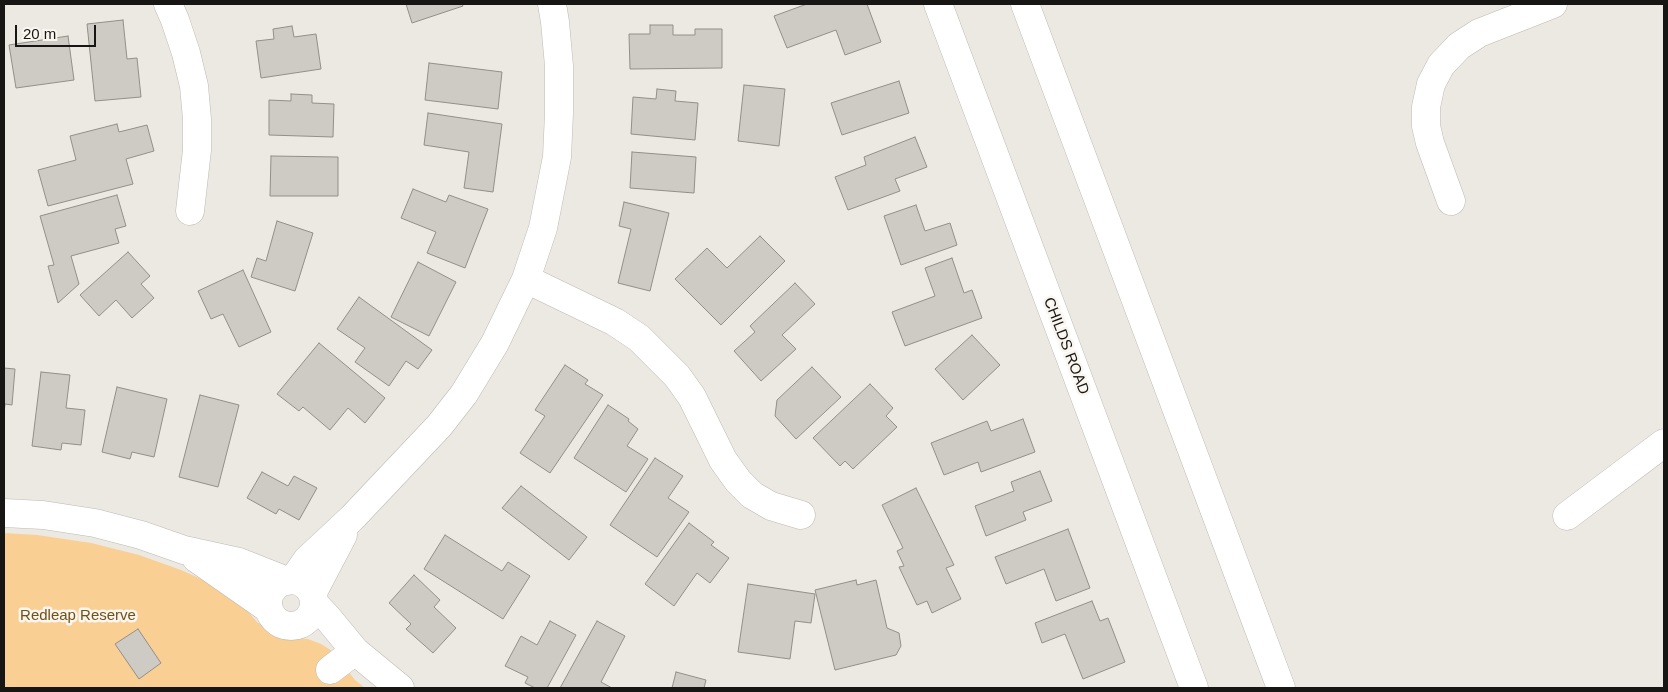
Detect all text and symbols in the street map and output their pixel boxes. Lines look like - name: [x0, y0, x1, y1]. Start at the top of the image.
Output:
- scale bar: [18, 15, 99, 47]
- text: 20 m: [23, 25, 56, 42]
- street label: CHILDS ROAD: [1039, 295, 1093, 397]
- park label: Redleap Reserve: [20, 607, 136, 625]

